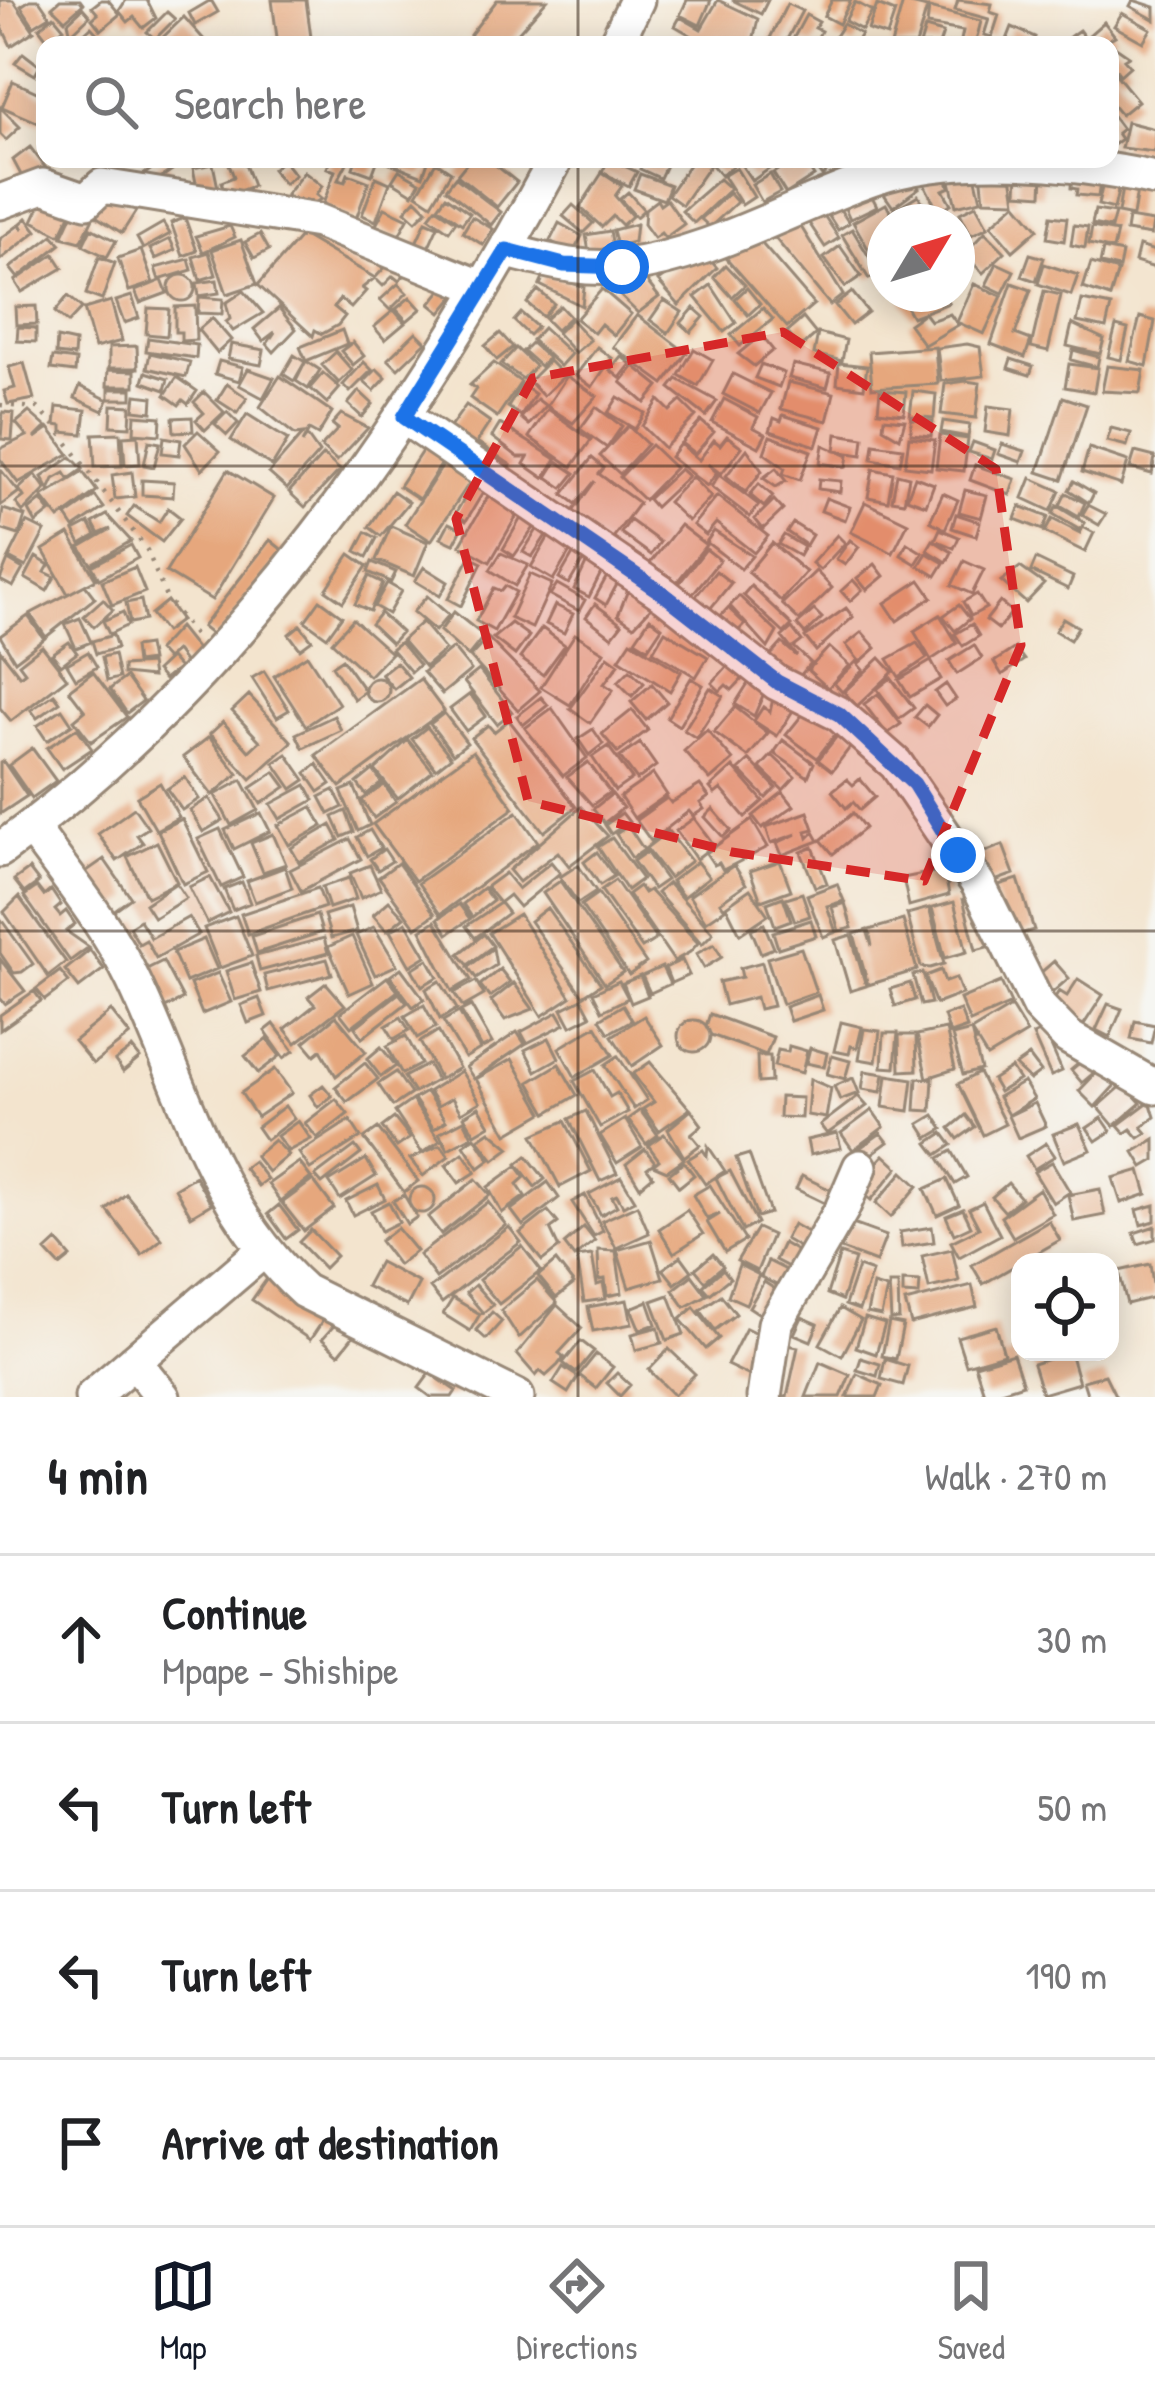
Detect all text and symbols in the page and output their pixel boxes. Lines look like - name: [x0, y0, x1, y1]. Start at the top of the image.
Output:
- search box: [36, 36, 1119, 168]
- icon: search: [78, 69, 144, 135]
- text: Search here: [174, 72, 366, 133]
- north arrow: [867, 204, 975, 312]
- route start: [595, 240, 649, 294]
- route end: [931, 828, 985, 882]
- map controls: [1011, 1253, 1119, 1361]
- button: locate: [1011, 1253, 1119, 1361]
- text: 4 min: [48, 1441, 148, 1510]
- text: Walk · 270 m: [925, 1449, 1107, 1502]
- text: Continue: [162, 1582, 307, 1643]
- icon: ahead: [48, 1606, 114, 1672]
- text: 30 m: [1037, 1612, 1107, 1665]
- text: Mpape - Shishipe: [162, 1643, 398, 1696]
- icon: left: [48, 1774, 114, 1840]
- text: Turn left: [162, 1776, 311, 1837]
- text: 50 m: [1038, 1780, 1107, 1833]
- icon: left: [48, 1942, 114, 2008]
- text: Turn left: [162, 1944, 311, 2005]
- text: 190 m: [1026, 1948, 1107, 2001]
- icon: arrive: [48, 2110, 114, 2176]
- text: Arrive at destination: [162, 2112, 499, 2173]
- tab: Map: [150, 2253, 216, 2369]
- tab: Directions: [516, 2253, 638, 2369]
- tab: Saved: [938, 2253, 1005, 2369]

